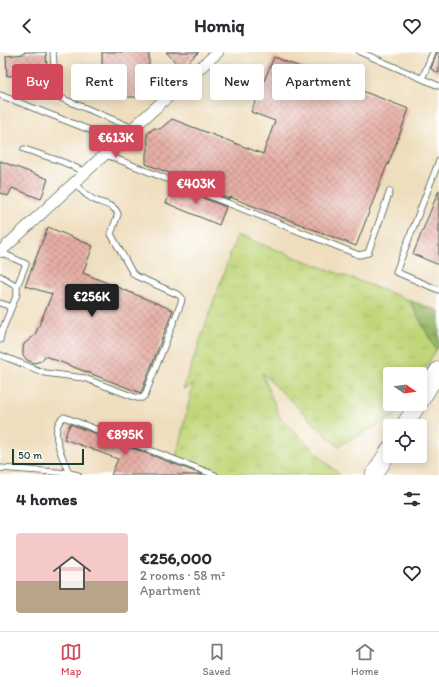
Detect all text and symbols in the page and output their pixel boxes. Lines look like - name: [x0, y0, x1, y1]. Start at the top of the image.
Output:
- icon: back: [16, 15, 38, 37]
- text: Homiq: [194, 15, 245, 37]
- icon: heart: [401, 15, 423, 37]
- chip: Buy: [12, 64, 63, 100]
- chip: Rent: [71, 64, 127, 100]
- chip: Filters: [135, 64, 202, 100]
- chip: New: [210, 64, 264, 100]
- chip: Apartment: [272, 64, 365, 100]
- pin: €613K: [88, 125, 144, 159]
- text: €613K: [98, 130, 134, 145]
- pin: €403K: [168, 171, 224, 205]
- text: €403K: [177, 176, 215, 191]
- pin: €256K: [64, 284, 120, 318]
- text: €256K: [74, 289, 110, 304]
- north arrow: [383, 367, 427, 411]
- map controls: [383, 367, 427, 463]
- button: locate: [383, 419, 427, 463]
- pin: €895K: [97, 422, 153, 456]
- text: €895K: [107, 427, 143, 442]
- scale bar: [12, 447, 84, 466]
- text: 50 m: [18, 449, 42, 462]
- icon: filters: [401, 488, 423, 510]
- text: 4 homes: [16, 489, 77, 509]
- text: €256,000: [140, 548, 212, 568]
- icon: home: [48, 549, 96, 597]
- icon: heart: [401, 562, 423, 584]
- text: 2 rooms · 58 m²: [140, 568, 225, 583]
- text: Apartment: [140, 583, 201, 598]
- tab: Map: [60, 641, 82, 678]
- tab: Saved: [203, 641, 231, 678]
- tab: Home: [351, 641, 379, 678]

